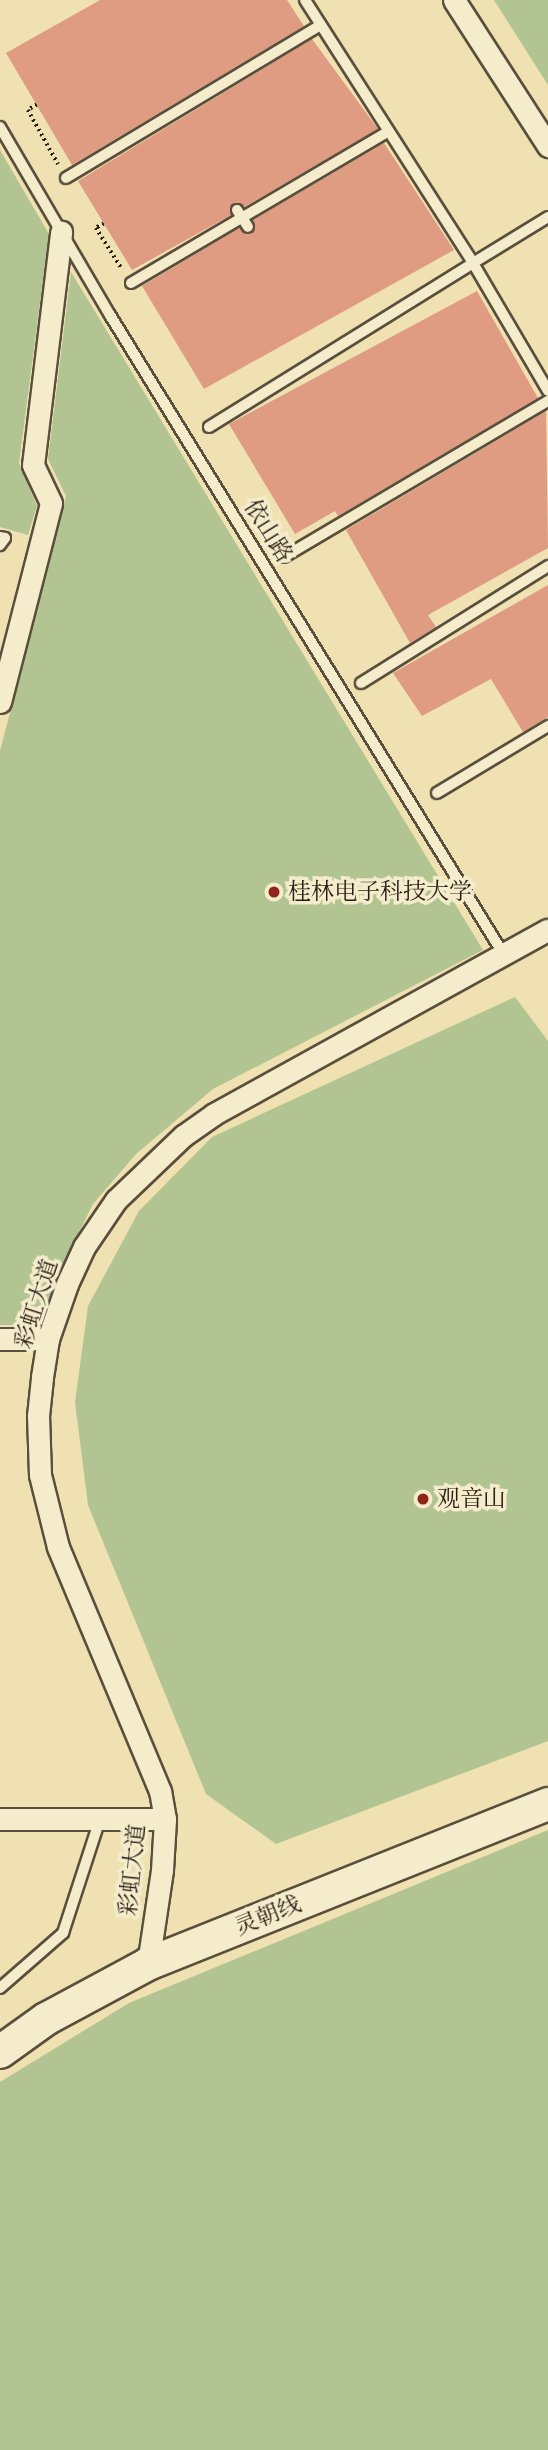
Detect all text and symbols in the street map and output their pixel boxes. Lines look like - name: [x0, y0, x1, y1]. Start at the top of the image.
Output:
- street label: 依山路: [238, 494, 298, 568]
- place label: 桂林电子科技大学: [288, 878, 472, 906]
- marker: 桂林电子科技大学: [266, 884, 282, 900]
- street label: 彩虹大道: [10, 1256, 64, 1352]
- place label: 观音山: [437, 1485, 506, 1513]
- marker: 观音山: [415, 1491, 431, 1507]
- street label: 彩虹大道: [114, 1823, 152, 1917]
- street label: 灵朝线: [231, 1890, 305, 1942]

